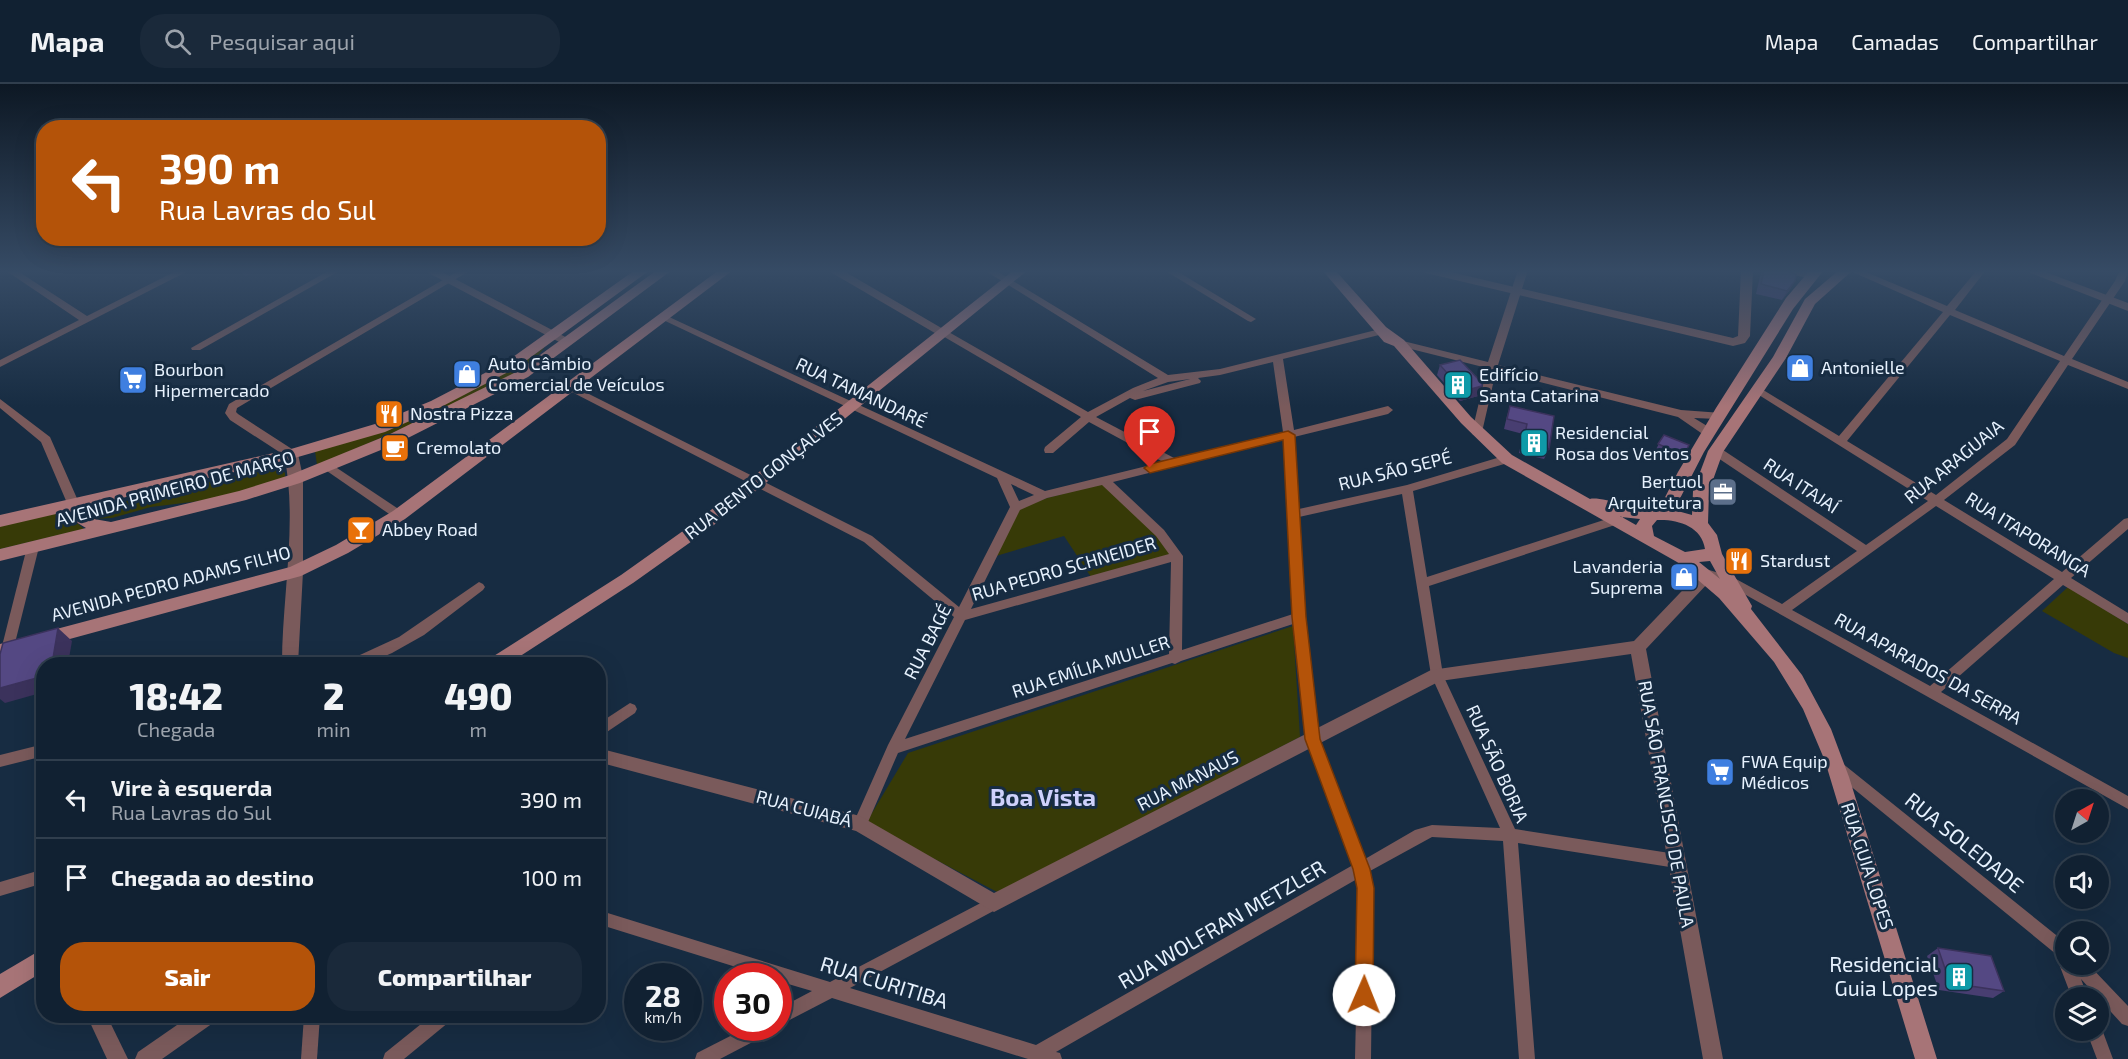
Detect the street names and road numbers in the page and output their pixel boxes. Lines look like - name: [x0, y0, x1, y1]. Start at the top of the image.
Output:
- street label: RUA TAMANDARÉ: [792, 352, 930, 432]
- street label: RUA BENTO GONÇALVES: [680, 407, 847, 545]
- street label: RUA ARAGUAIA: [1899, 414, 2008, 508]
- street label: RUA SÃO SEPÉ: [1336, 445, 1454, 495]
- street label: AVENIDA PRIMEIRO DE MARÇO: [53, 446, 297, 531]
- street label: RUA ITAJAÍ: [1760, 453, 1844, 518]
- street label: RUA ITAPORANGA: [1962, 487, 2096, 582]
- street label: RUA PEDRO SCHNEIDER: [969, 531, 1158, 605]
- street label: AVENIDA PEDRO ADAMS FILHO: [49, 540, 293, 626]
- street label: RUA BAGÉ: [899, 600, 955, 683]
- street label: RUA APARADOS DA SERRA: [1831, 607, 2027, 729]
- street label: RUA EMÍLIA MULLER: [1009, 630, 1172, 702]
- street label: RUA SÃO FRANCISCO DE PAULA: [1634, 679, 1700, 930]
- street label: RUA SÃO BORJA: [1462, 701, 1534, 827]
- street label: RUA MANAUS: [1133, 745, 1242, 815]
- street label: RUA CUIABÁ: [754, 785, 855, 832]
- street label: RUA SOLEDADE: [1901, 786, 2029, 897]
- street label: RUA GUIA LOPES: [1837, 799, 1899, 932]
- street label: RUA WOLFRAN METZLER: [1113, 854, 1329, 993]
- street label: RUA CURITIBA: [818, 950, 951, 1013]

